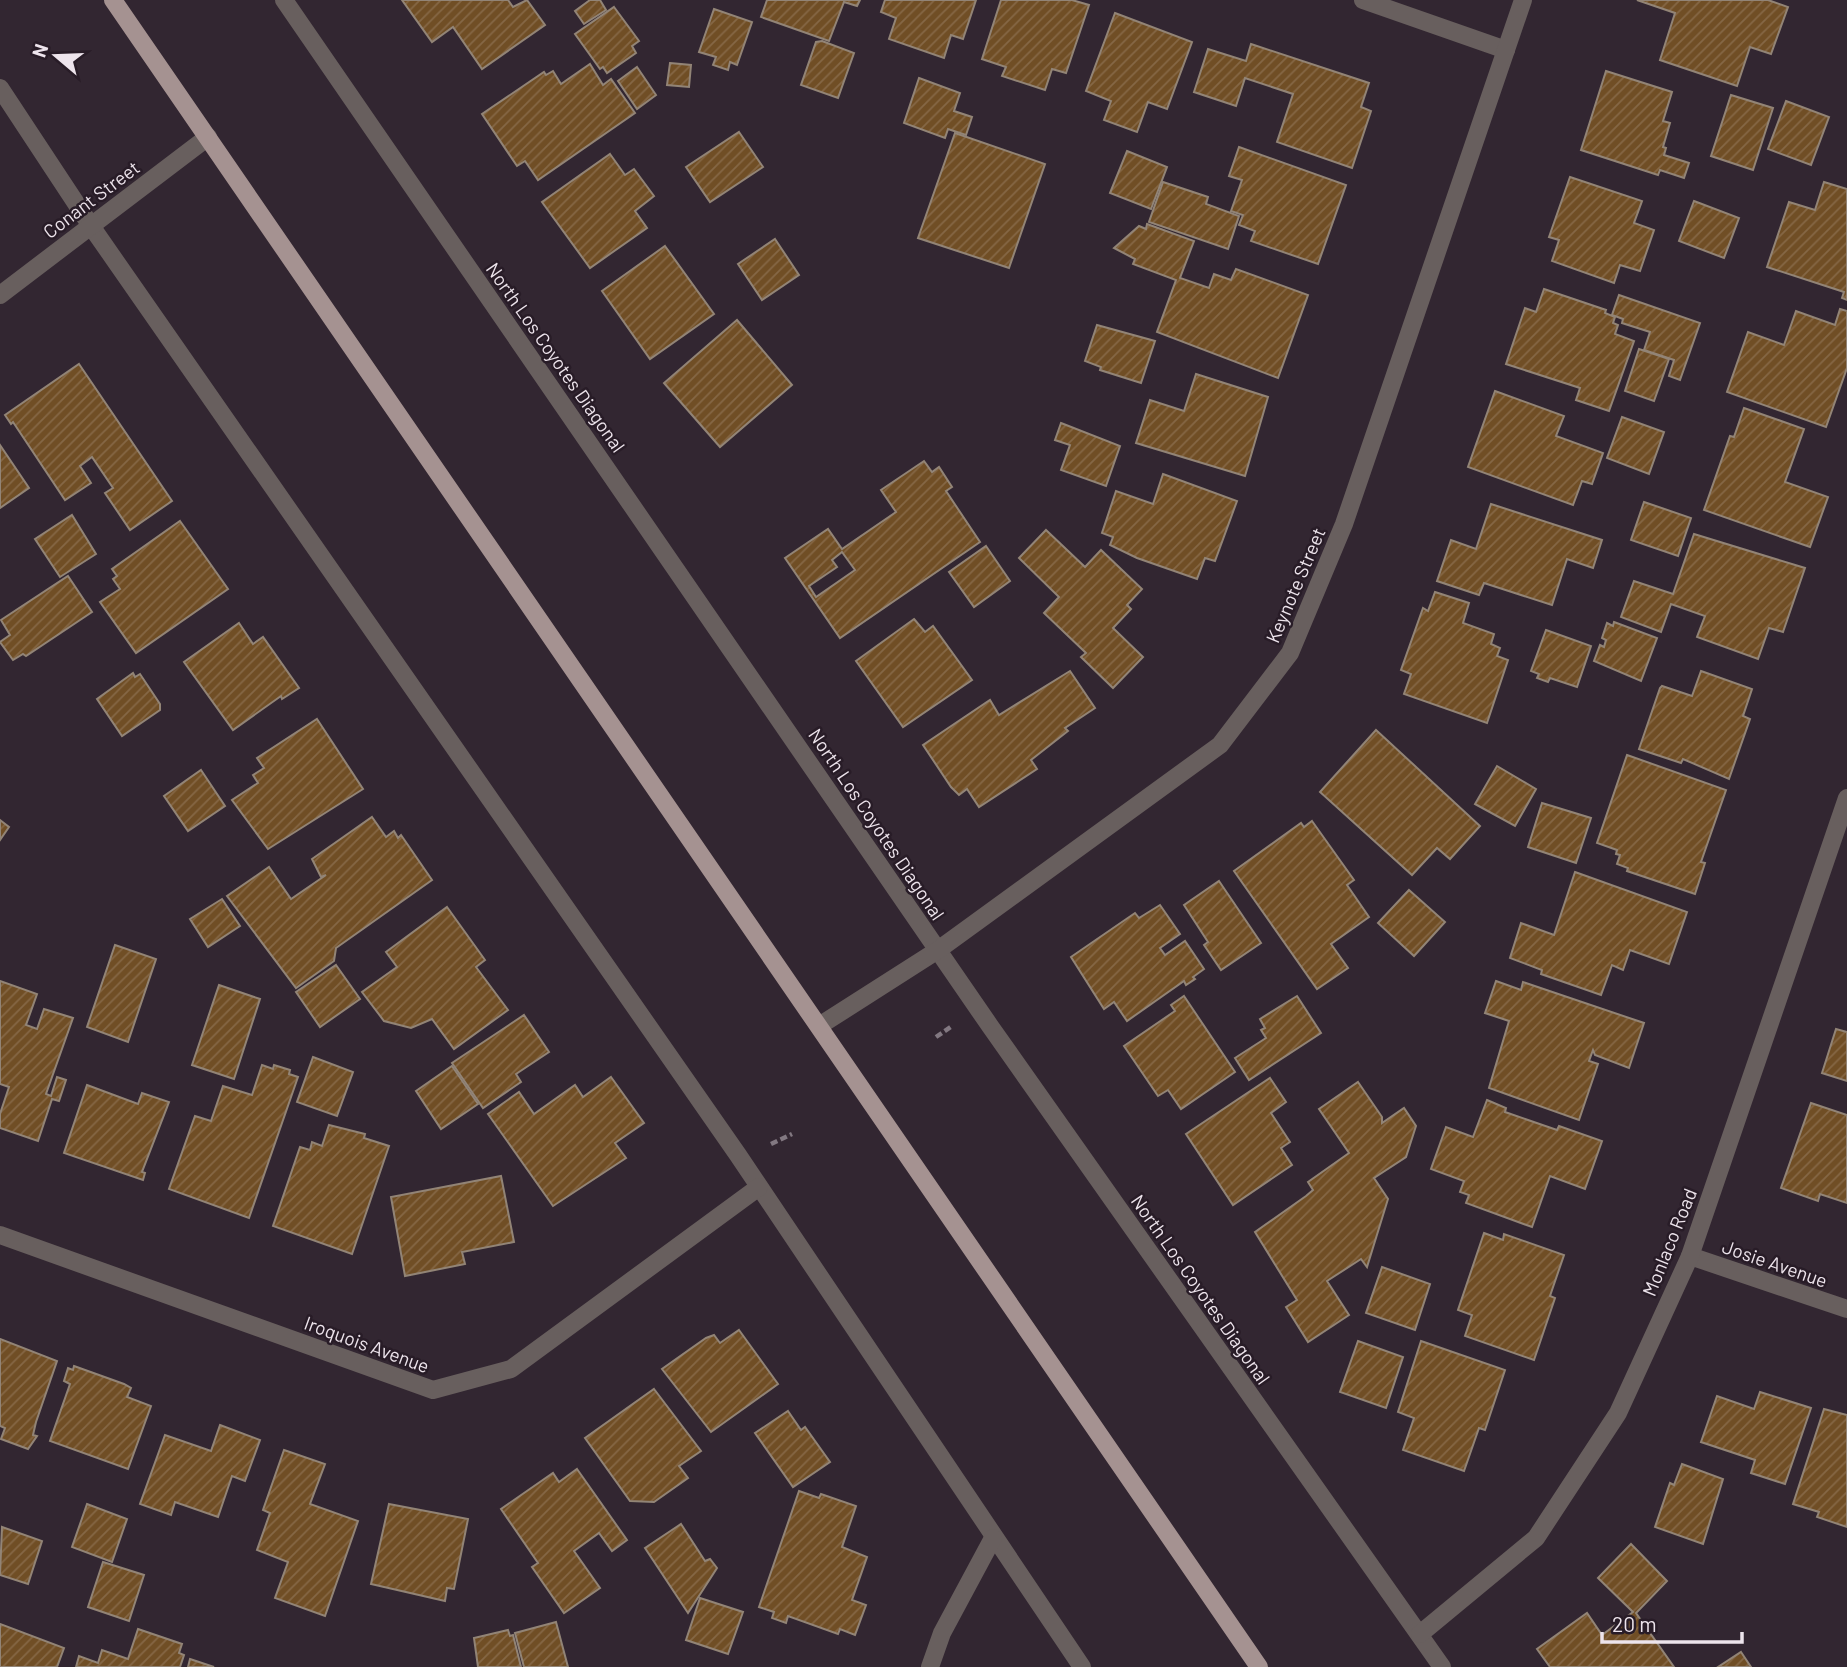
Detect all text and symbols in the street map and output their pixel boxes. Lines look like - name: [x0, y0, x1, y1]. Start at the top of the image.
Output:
- north arrow: [21, 21, 91, 91]
- text: N: [27, 41, 52, 60]
- street label: Conant Street: [38, 155, 144, 243]
- street label: North Los Coyotes Diagonal: [482, 258, 630, 456]
- street label: Keynote Street: [1260, 524, 1330, 646]
- street label: North Los Coyotes Diagonal: [804, 724, 950, 924]
- street label: Monlaco Road: [1637, 1185, 1701, 1299]
- street label: North Los Coyotes Diagonal: [1127, 1190, 1275, 1388]
- street label: Josie Avenue: [1719, 1234, 1831, 1292]
- street label: Iroquois Avenue: [301, 1311, 433, 1377]
- scale bar: [1602, 1600, 1742, 1644]
- text: 20 m: [1612, 1611, 1657, 1636]

